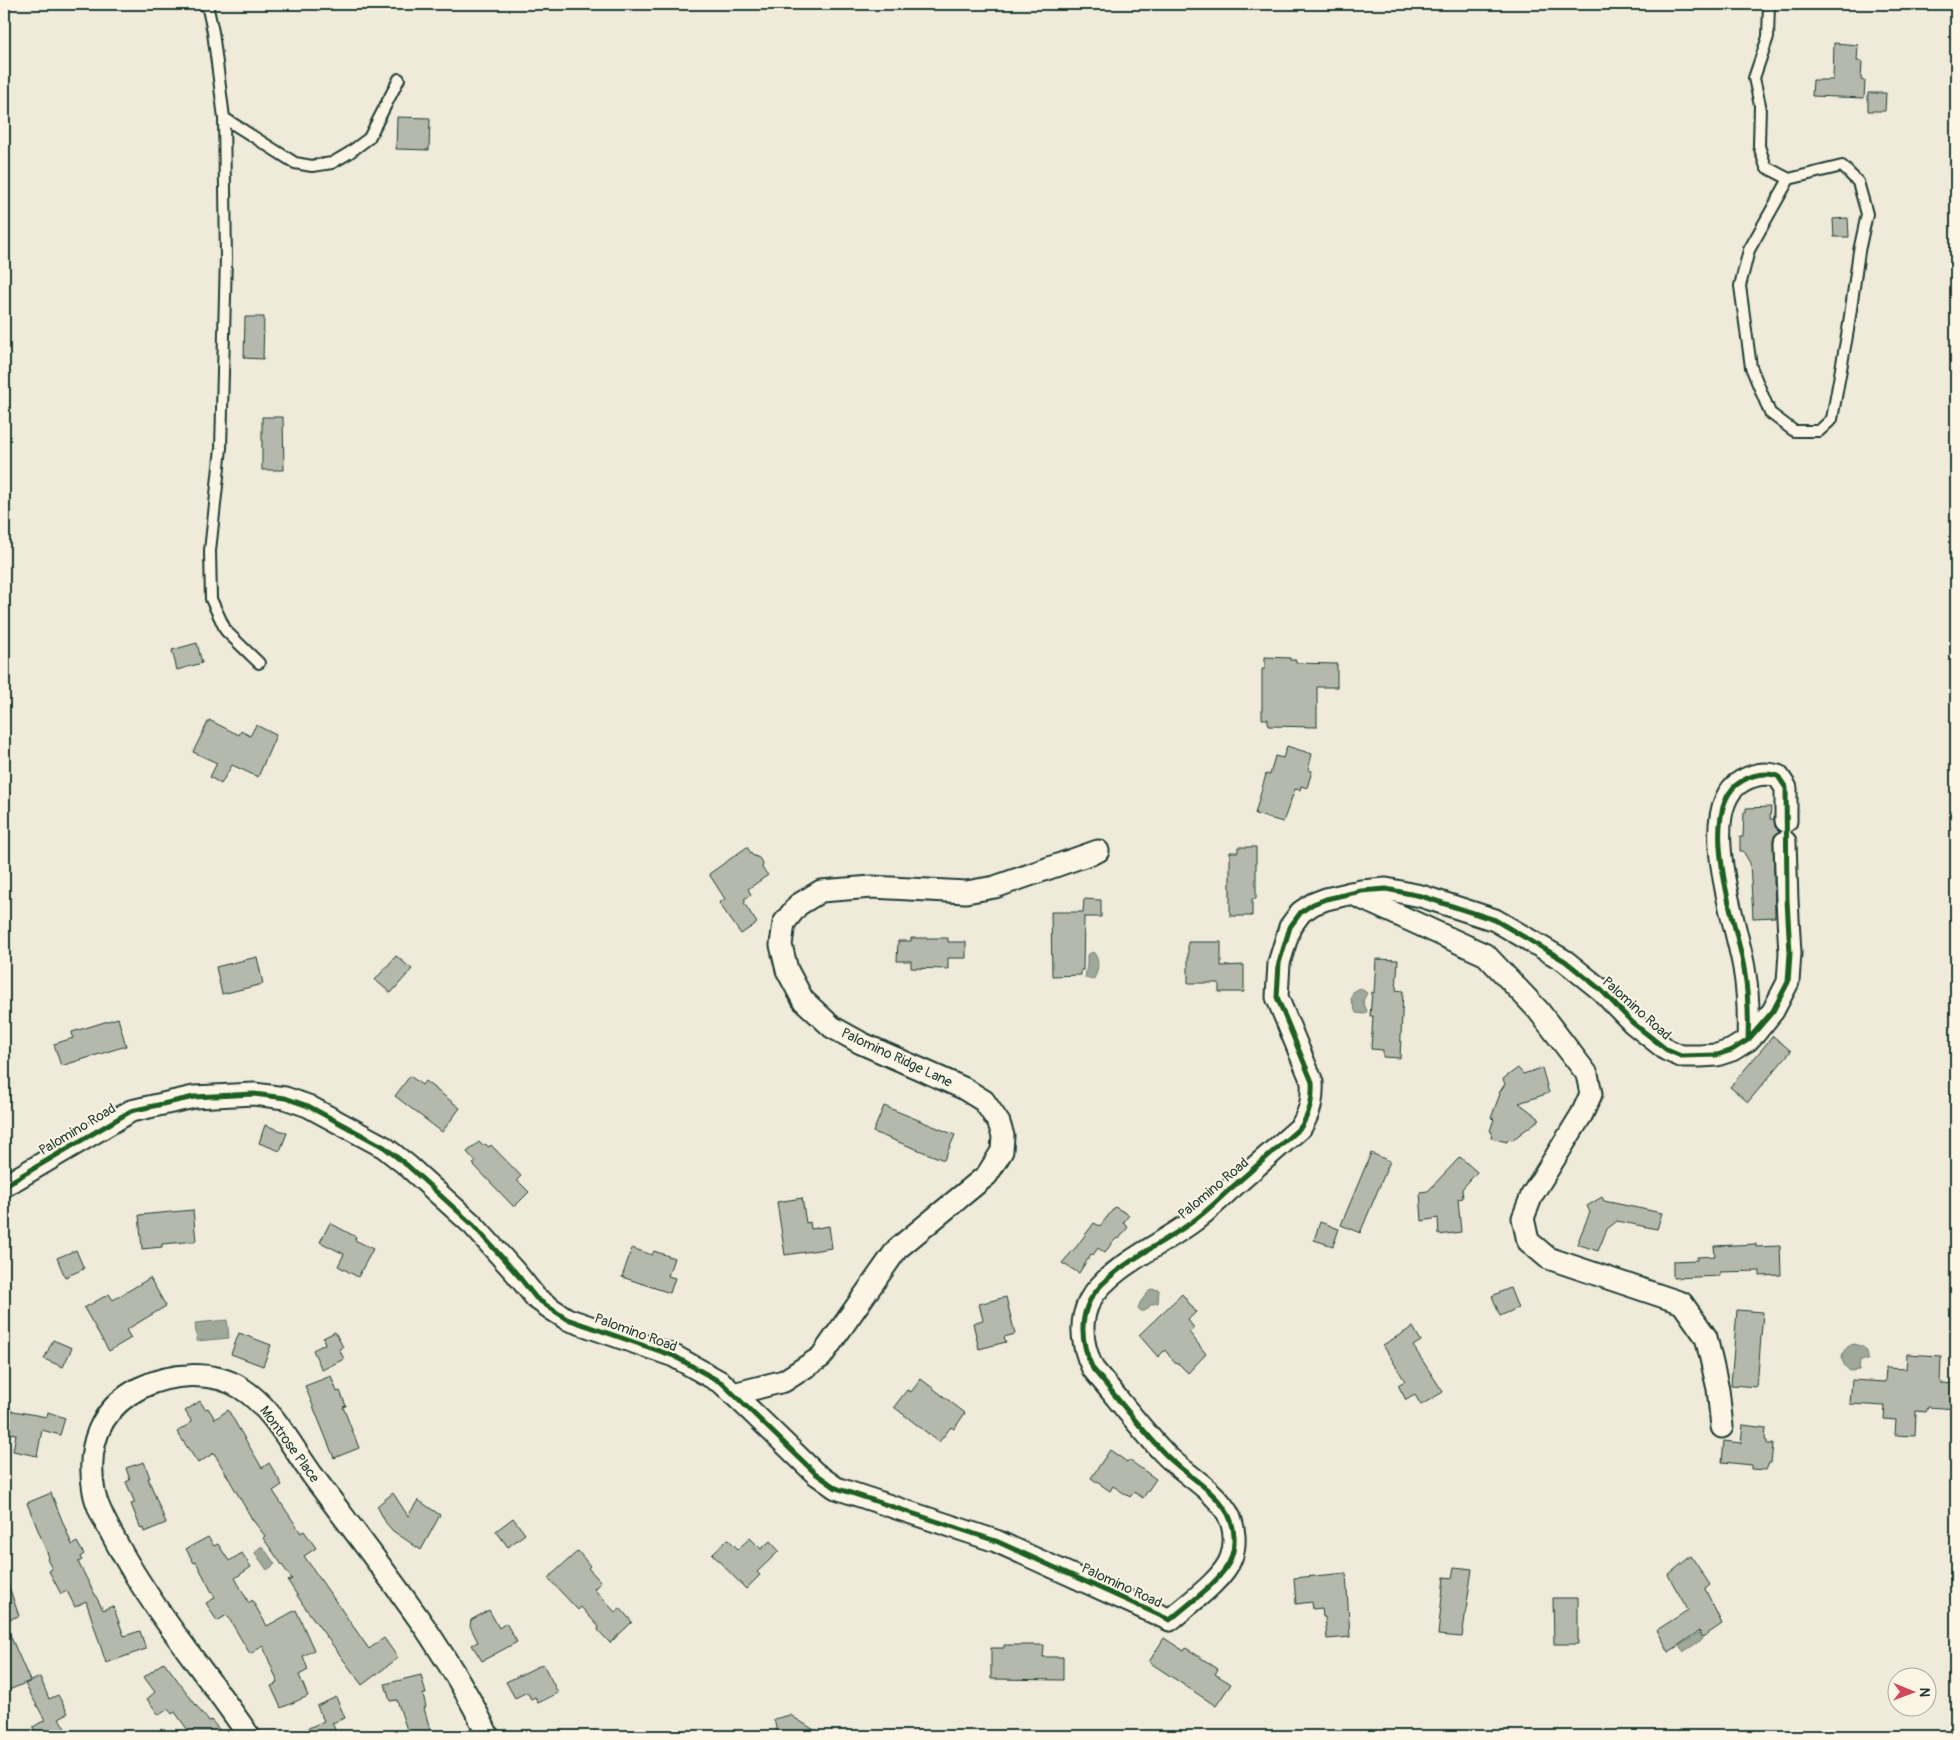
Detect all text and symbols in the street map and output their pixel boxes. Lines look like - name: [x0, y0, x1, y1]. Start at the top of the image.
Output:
- street label: Palomino Road: [1599, 973, 1675, 1044]
- street label: Palomino Ridge Lane: [838, 1024, 955, 1091]
- street label: Palomino Road: [36, 1100, 119, 1159]
- street label: Palomino Road: [1175, 1154, 1252, 1223]
- street label: Palomino Road: [592, 1310, 680, 1355]
- street label: Montrose Place: [256, 1403, 323, 1486]
- street label: Palomino Road: [1079, 1559, 1165, 1612]
- north arrow: [1888, 1668, 1938, 1718]
- text: N: [1916, 1687, 1933, 1697]

